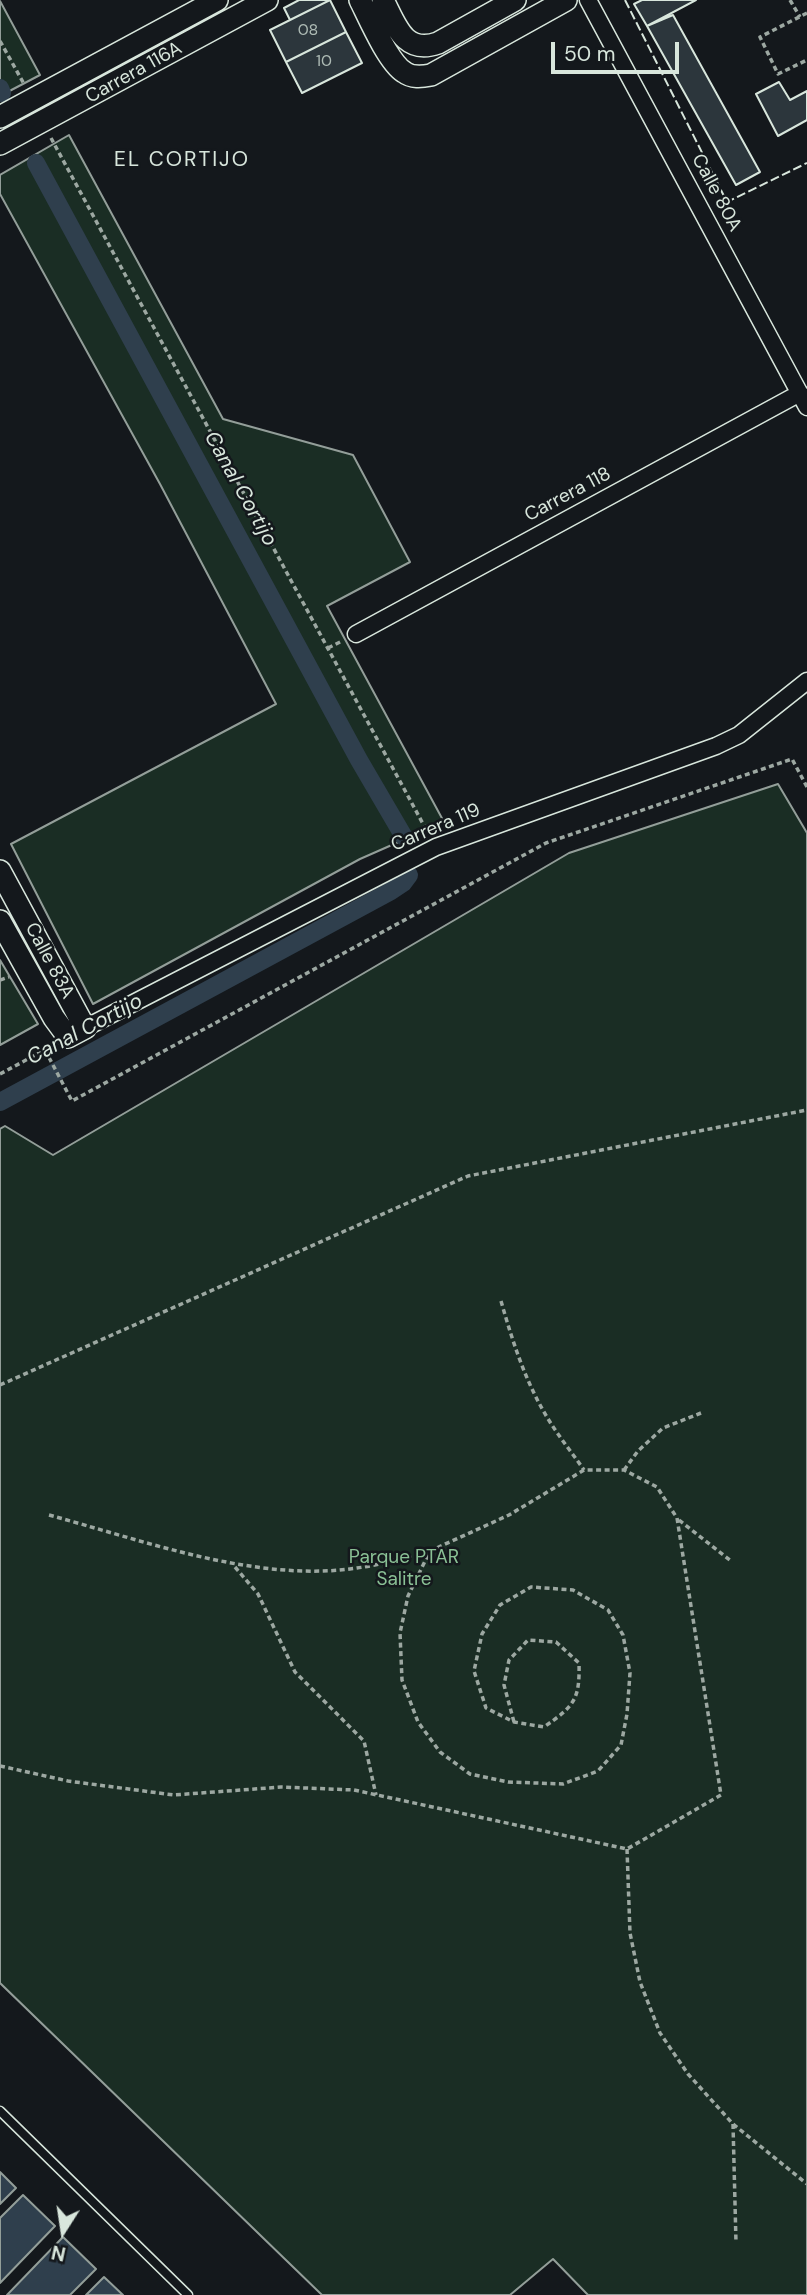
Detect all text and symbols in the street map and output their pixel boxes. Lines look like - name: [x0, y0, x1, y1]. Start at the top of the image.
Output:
- house number: 08: [298, 21, 318, 41]
- scale bar: [555, 28, 683, 72]
- street label: Carrera 116A: [82, 37, 186, 109]
- text: 50 m: [564, 40, 615, 68]
- house number: 10: [316, 52, 332, 72]
- district label: EL CORTIJO: [115, 147, 249, 173]
- street label: Calle 80A: [686, 150, 746, 236]
- water label: Canal Cortijo: [198, 427, 282, 551]
- street label: Carrera 118: [521, 463, 615, 527]
- street label: Carrera 119: [388, 799, 484, 857]
- street label: Calle 83A: [19, 919, 79, 1003]
- water label: Canal Cortijo: [23, 989, 147, 1071]
- park label: Parque PTAR Salitre: [349, 1547, 459, 1591]
- north arrow: [28, 2197, 98, 2267]
- text: N: [49, 2239, 68, 2267]

